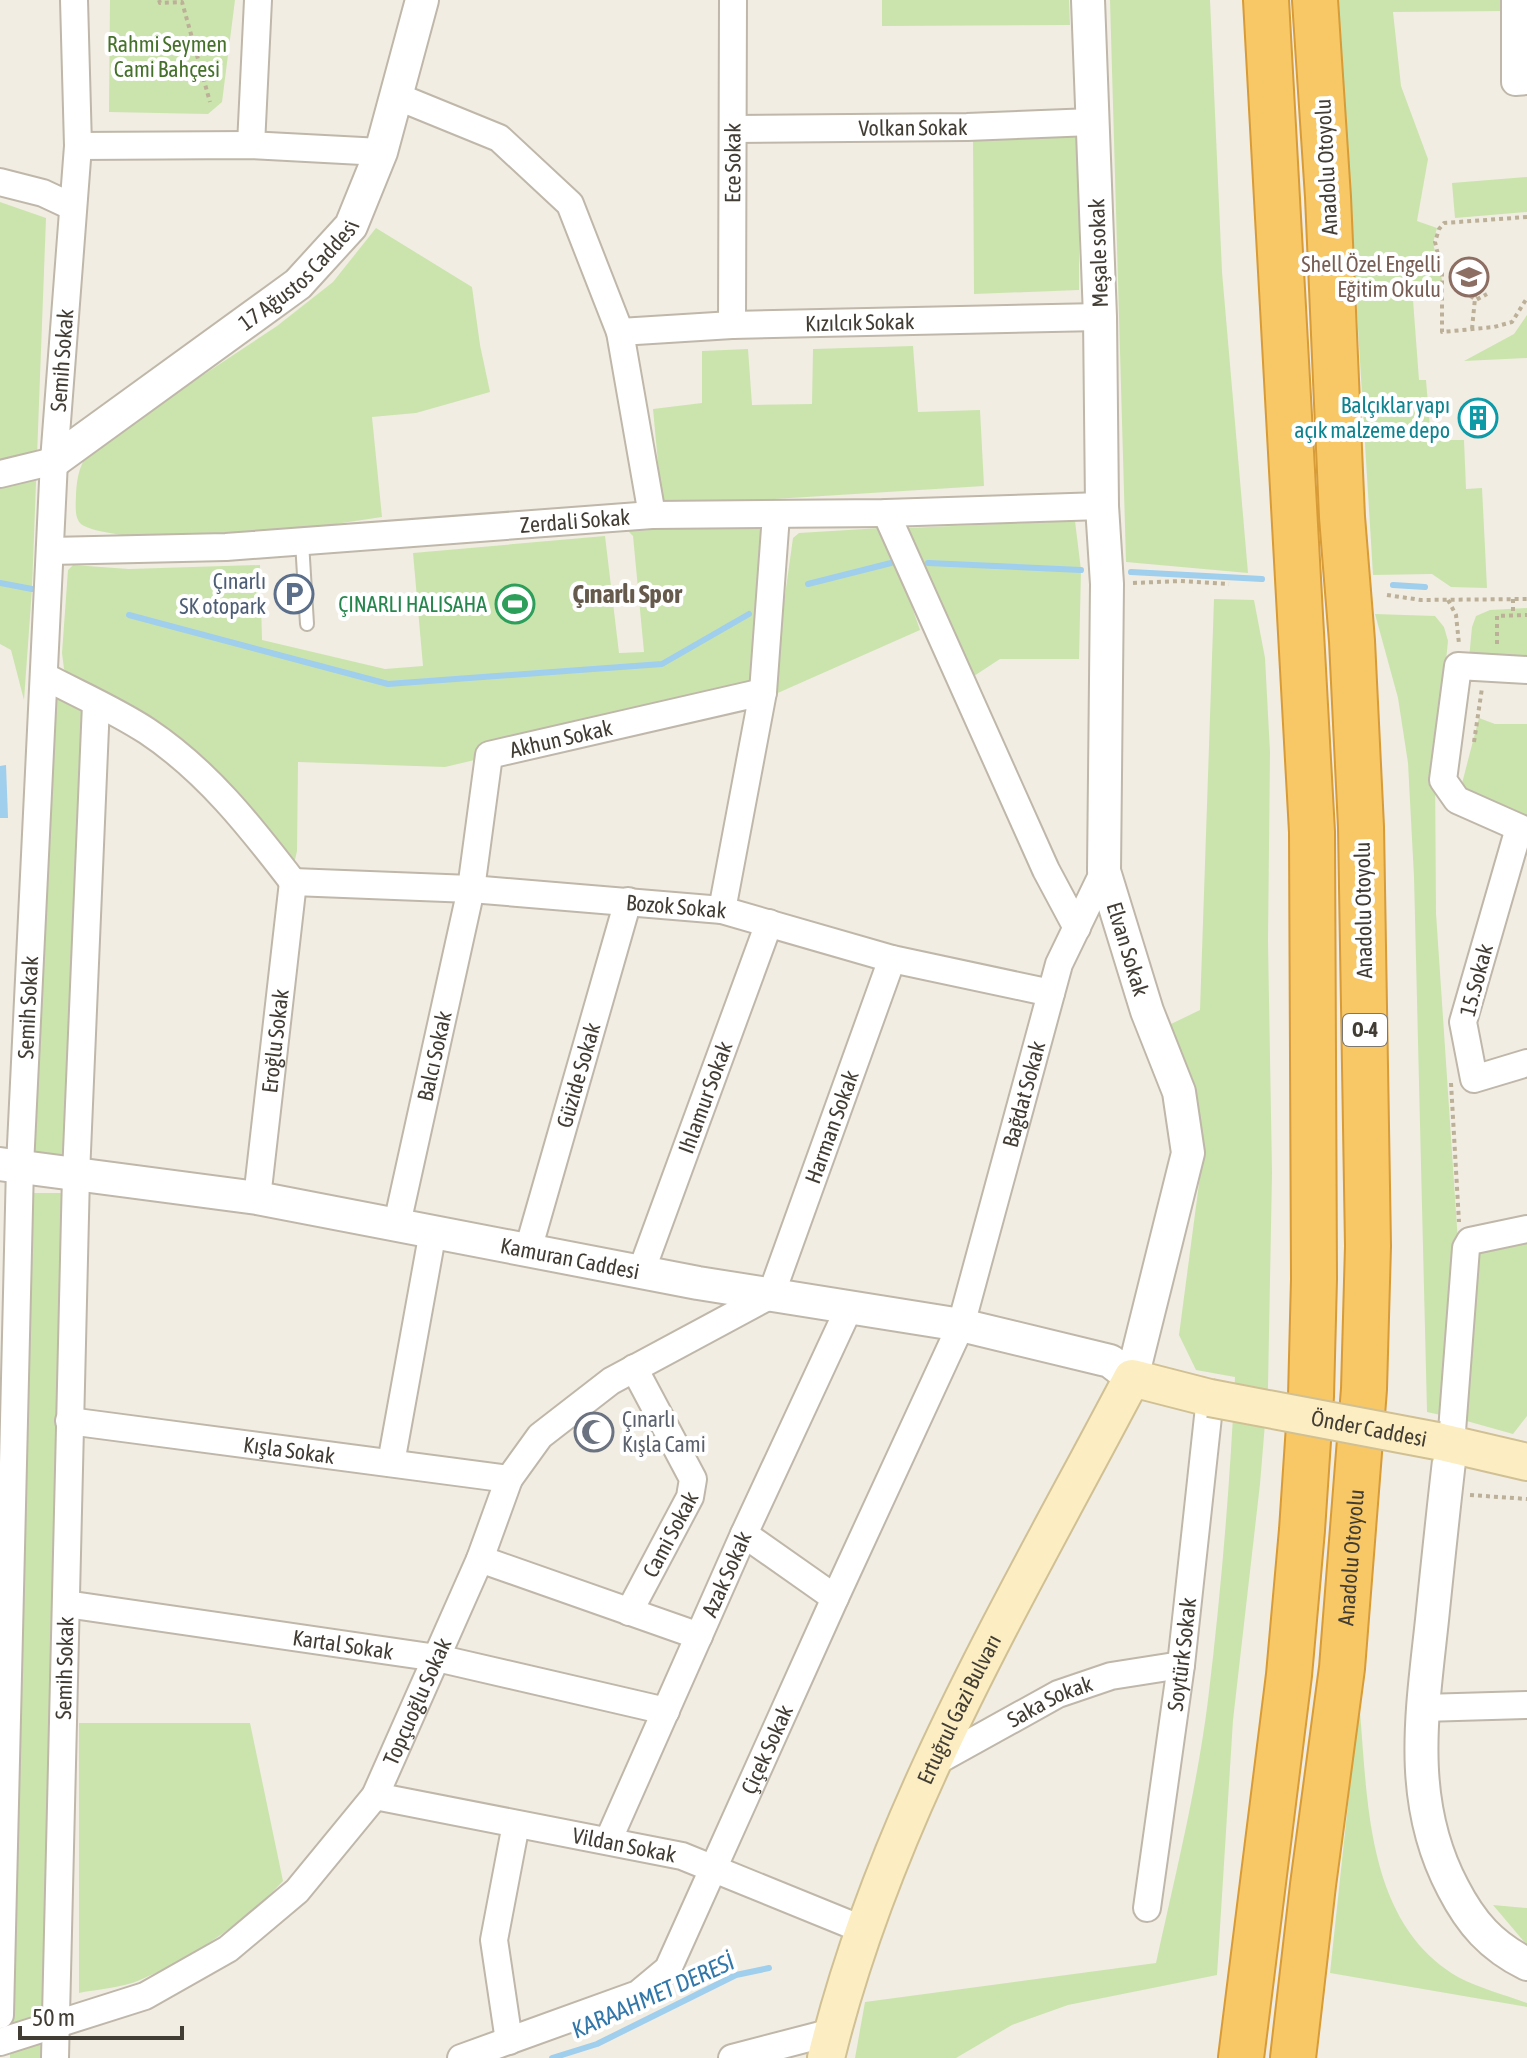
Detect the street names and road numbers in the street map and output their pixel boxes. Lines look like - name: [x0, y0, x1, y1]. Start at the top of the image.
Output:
- street label: Anadolu Otoyolu: [1309, 98, 1343, 236]
- street label: Volkan Sokak: [858, 114, 968, 141]
- street label: Ece Sokak: [719, 123, 746, 203]
- street label: Meşale sokak: [1083, 198, 1113, 308]
- street label: 17 Ağustos Caddesi: [234, 217, 365, 336]
- street label: Semih Sokak: [45, 308, 79, 413]
- street label: Kızılcık Sokak: [805, 308, 915, 336]
- street label: Zerdali Sokak: [519, 504, 631, 538]
- street label: Akhun Sokak: [507, 714, 615, 763]
- street label: Anadolu Otoyolu: [1349, 841, 1377, 979]
- street label: Bozok Sokak: [625, 889, 728, 923]
- street label: Elvan Sokak: [1101, 899, 1155, 999]
- street label: 15.Sokak: [1454, 941, 1498, 1019]
- street label: Semih Sokak: [12, 955, 43, 1060]
- street label: Eroğlu Sokak: [256, 987, 294, 1094]
- street label: Balcı Sokak: [412, 1008, 457, 1104]
- road number: O-4: [1343, 1014, 1387, 1046]
- street label: Güzide Sokak: [551, 1019, 606, 1131]
- street label: Ihlamur Sokak: [673, 1037, 738, 1157]
- street label: Bağdat Sokak: [997, 1038, 1051, 1150]
- street label: Harman Sokak: [799, 1066, 864, 1187]
- street label: Kamuran Caddesi: [498, 1232, 642, 1284]
- street label: Önder Caddesi: [1309, 1404, 1429, 1452]
- street label: Kışla Sokak: [242, 1431, 337, 1469]
- street label: Cami Sokak: [637, 1487, 704, 1582]
- street label: Anadolu Otoyolu: [1332, 1488, 1369, 1627]
- street label: Azak Sokak: [696, 1527, 757, 1621]
- street label: Soytürk Sokak: [1162, 1596, 1201, 1713]
- street label: Semih Sokak: [50, 1616, 79, 1720]
- street label: Kartal Sokak: [291, 1624, 395, 1665]
- street label: Ertuğrul Gazi Bulvarı: [911, 1630, 1006, 1788]
- street label: Topçuoğlu Sokak: [377, 1634, 457, 1769]
- street label: Saka Sokak: [1003, 1670, 1096, 1733]
- street label: Çiçek Sokak: [735, 1701, 798, 1798]
- street label: Vildan Sokak: [570, 1822, 679, 1868]

